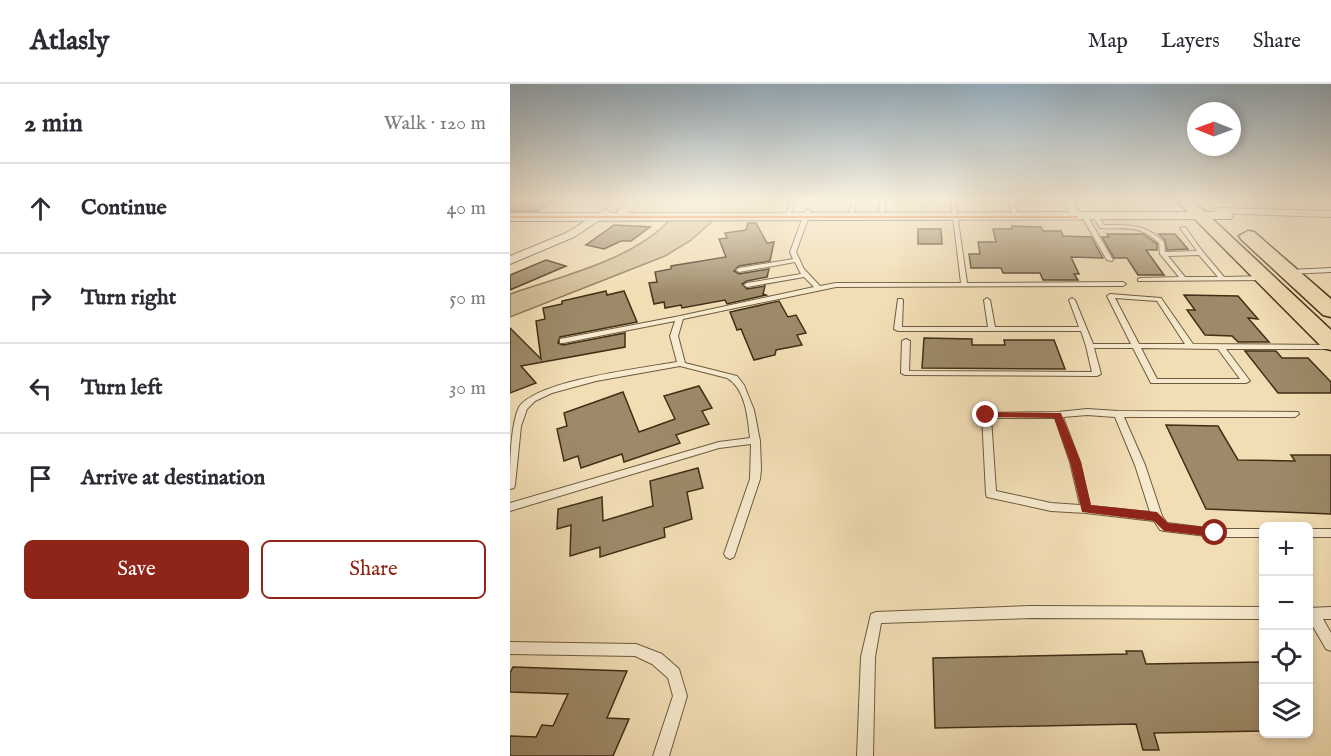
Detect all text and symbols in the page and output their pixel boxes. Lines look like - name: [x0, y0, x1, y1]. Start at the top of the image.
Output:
- text: Atlasly: [30, 24, 109, 59]
- text: Map: [1088, 28, 1128, 55]
- text: Layers: [1161, 28, 1220, 55]
- text: Share: [1253, 28, 1301, 55]
- north arrow: [1187, 102, 1241, 156]
- text: 2 min: [24, 107, 83, 140]
- text: Walk · 120 m: [384, 111, 486, 136]
- icon: ahead: [24, 192, 57, 225]
- text: Continue: [81, 194, 167, 222]
- text: 40 m: [447, 196, 486, 221]
- icon: right: [24, 282, 57, 315]
- text: Turn right: [81, 284, 176, 312]
- text: 50 m: [449, 286, 486, 311]
- icon: left: [24, 372, 57, 405]
- text: Turn left: [81, 374, 163, 402]
- text: 30 m: [449, 376, 486, 401]
- route end: [972, 401, 998, 427]
- icon: arrive: [24, 462, 57, 495]
- text: Arrive at destination: [81, 464, 265, 492]
- route start: [1201, 519, 1227, 545]
- map controls: [1259, 522, 1313, 738]
- button: +: [1259, 522, 1313, 576]
- button: Save: [24, 540, 249, 599]
- button: Share: [261, 540, 486, 599]
- button: −: [1259, 576, 1313, 630]
- button: locate: [1259, 630, 1313, 684]
- button: layers: [1259, 684, 1313, 738]

